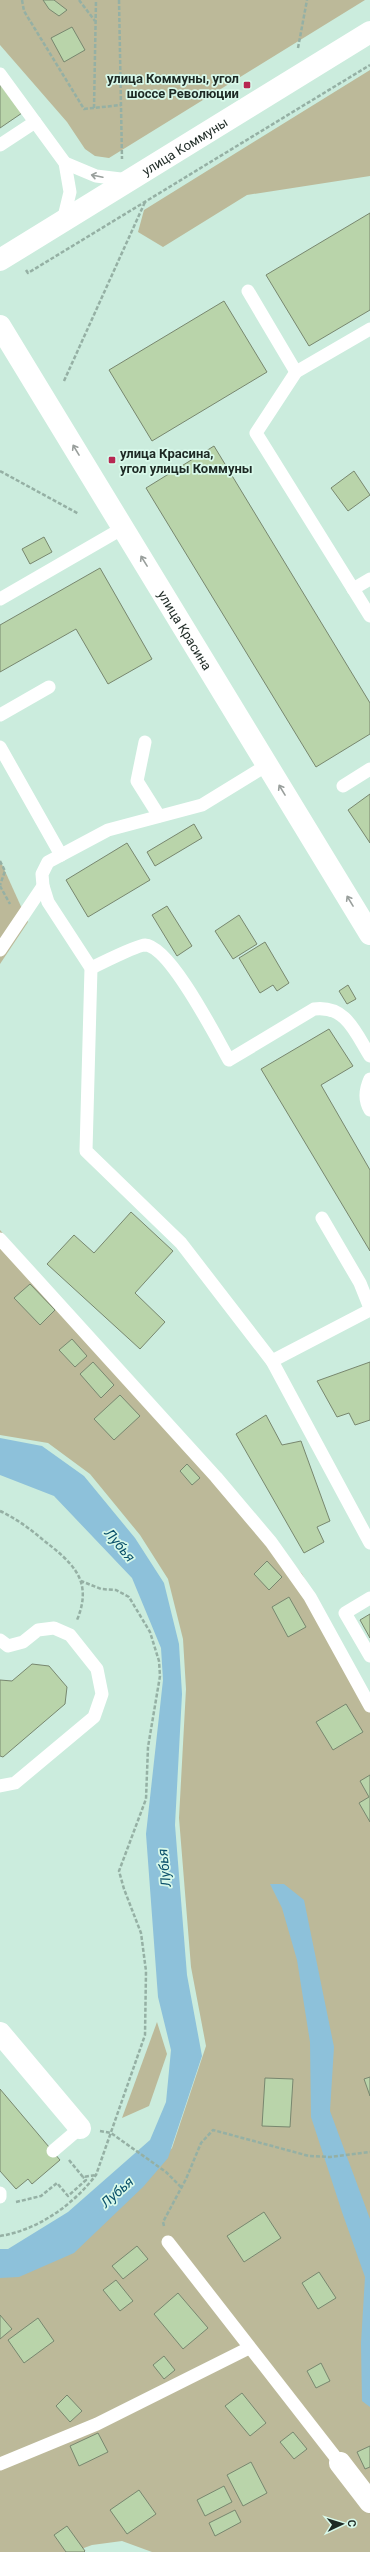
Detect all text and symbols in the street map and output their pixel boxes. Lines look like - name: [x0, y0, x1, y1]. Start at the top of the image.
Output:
- place label: улица Коммуны, угол шоссе Революции: [107, 71, 239, 101]
- marker: улица Коммуны, угол шоссе Революции: [242, 80, 252, 90]
- street label: улица Коммуны: [140, 115, 230, 179]
- one-way arrow: [91, 171, 104, 179]
- one-way arrow: [72, 445, 80, 456]
- place label: улица Красина, угол улицы Коммуны: [120, 446, 253, 476]
- marker: улица Красина, угол улицы Коммуны: [107, 455, 117, 465]
- one-way arrow: [139, 555, 147, 567]
- street label: улица Красина: [155, 588, 215, 673]
- one-way arrow: [278, 784, 286, 796]
- one-way arrow: [345, 895, 353, 907]
- water label: Лубья: [101, 1524, 138, 1565]
- water label: Лубья: [154, 1848, 174, 1889]
- water label: Лубья: [97, 2173, 137, 2211]
- north arrow: [322, 2504, 362, 2544]
- text: С: [345, 2519, 358, 2527]

